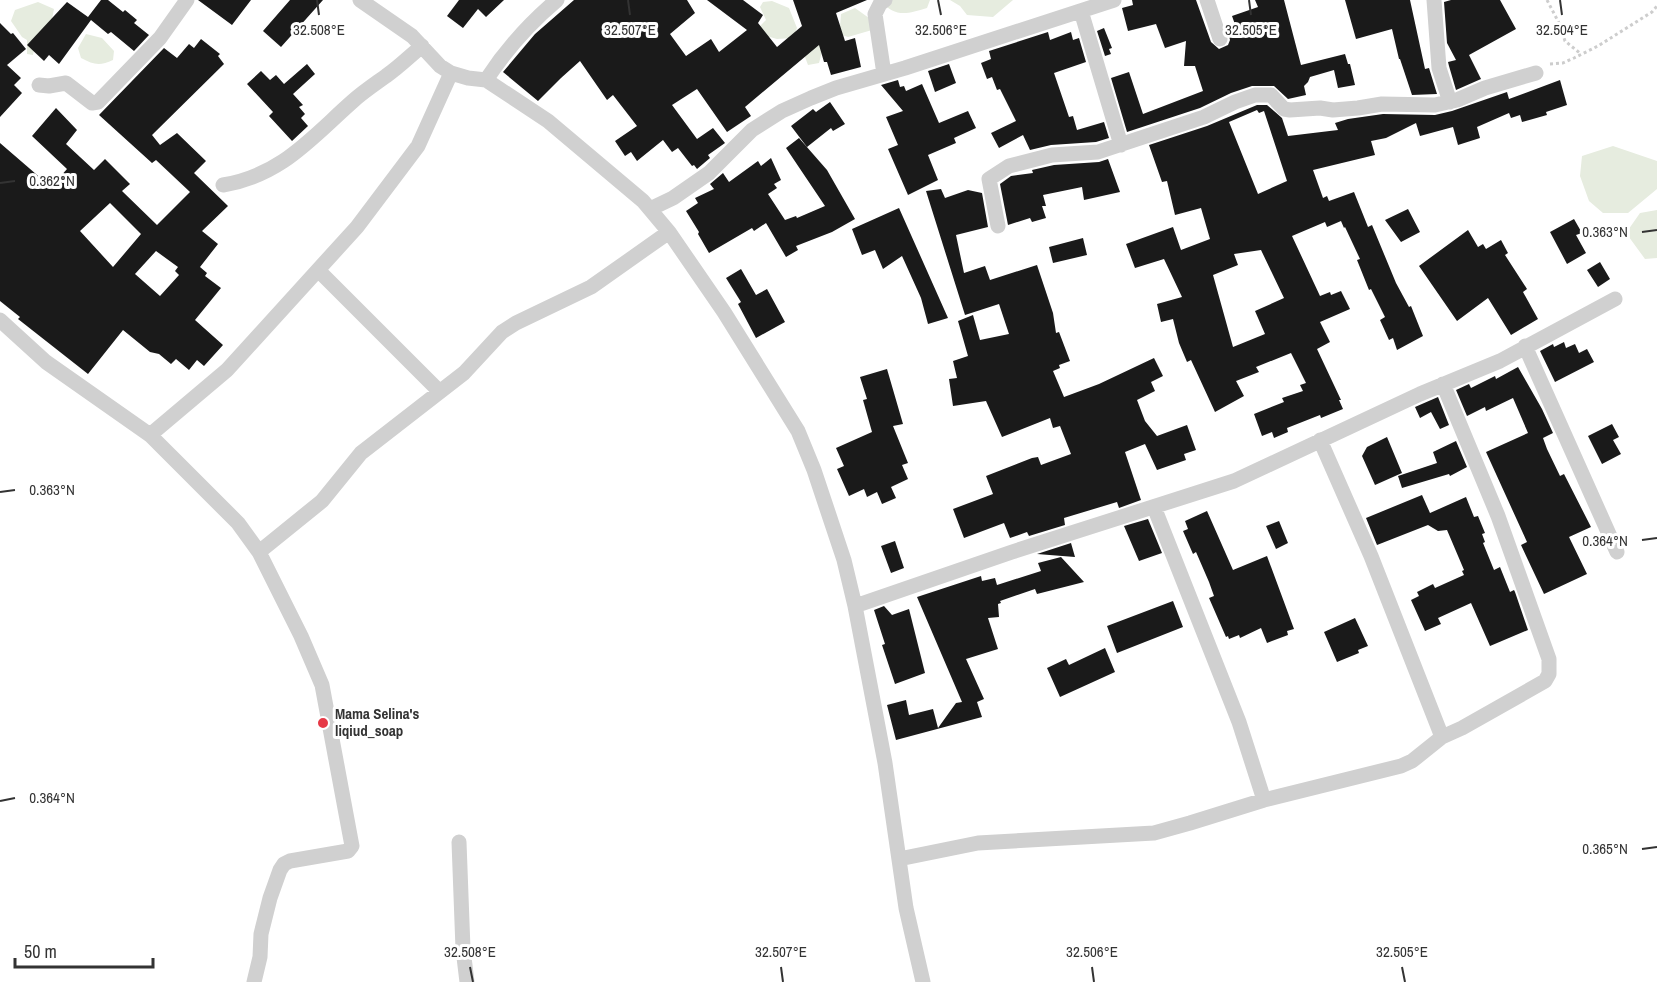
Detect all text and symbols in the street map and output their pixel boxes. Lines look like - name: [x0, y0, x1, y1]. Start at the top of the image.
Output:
- text: 32.508°E: [293, 19, 345, 40]
- text: 32.507°E: [604, 19, 656, 40]
- text: 32.506°E: [915, 19, 967, 40]
- text: 32.505°E: [1225, 19, 1277, 40]
- text: 32.504°E: [1536, 19, 1588, 40]
- text: 0.362°N: [29, 170, 75, 191]
- text: 0.363°N: [1582, 221, 1628, 242]
- text: 0.363°N: [29, 479, 75, 500]
- text: 0.364°N: [1582, 530, 1628, 551]
- place label: Mama Selina's liqiud_soap: [335, 703, 419, 741]
- marker: Mama Selina's liqiud_soap: [316, 716, 330, 730]
- text: 0.364°N: [29, 787, 75, 808]
- text: 0.365°N: [1582, 838, 1628, 859]
- scale bar: [15, 931, 153, 969]
- text: 50 m: [24, 939, 57, 964]
- text: 32.508°E: [444, 941, 496, 962]
- text: 32.507°E: [755, 941, 807, 962]
- text: 32.506°E: [1066, 941, 1118, 962]
- text: 32.505°E: [1376, 941, 1428, 962]

